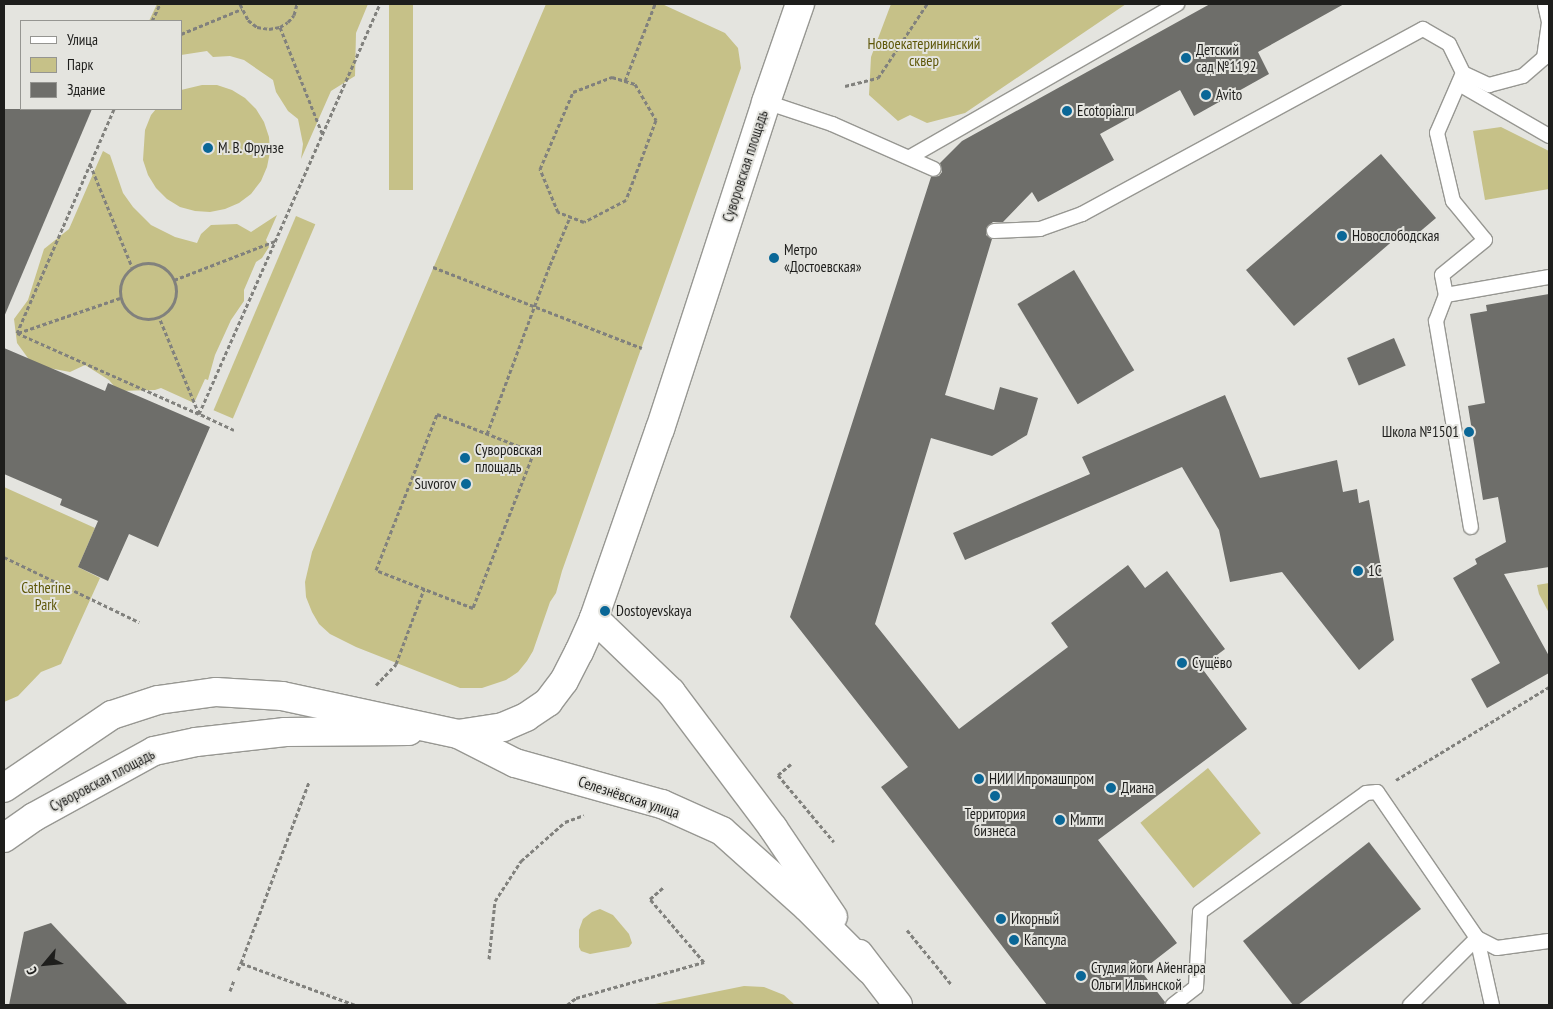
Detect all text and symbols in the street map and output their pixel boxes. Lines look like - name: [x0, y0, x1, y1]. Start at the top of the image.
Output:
- legend: [20, 20, 182, 110]
- text: Улица: [67, 30, 98, 49]
- park label: Новоекатерининский сквер: [868, 34, 980, 69]
- place label: Детский сад №1192: [1196, 40, 1256, 75]
- marker: Детский сад №1192: [1180, 52, 1192, 64]
- text: Парк: [67, 55, 93, 74]
- text: Здание: [67, 80, 105, 99]
- place label: Avito: [1216, 86, 1242, 104]
- marker: Avito: [1200, 89, 1212, 101]
- place label: Ecotopia.ru: [1077, 102, 1135, 120]
- marker: Ecotopia.ru: [1061, 105, 1073, 117]
- street label: Суворовская площадь: [718, 108, 772, 224]
- place label: М. В. Фрунзе: [218, 139, 286, 157]
- marker: М. В. Фрунзе: [202, 142, 214, 154]
- place label: Новослободская: [1352, 227, 1439, 245]
- marker: Новослободская: [1336, 230, 1348, 242]
- place label: Метро «Достоевская»: [784, 240, 861, 275]
- marker: Метро «Достоевская»: [768, 252, 780, 264]
- place label: Школа №1501: [1382, 423, 1459, 441]
- marker: Школа №1501: [1463, 426, 1475, 438]
- place label: Суворовская площадь: [475, 440, 542, 475]
- marker: Суворовская площадь: [459, 452, 471, 464]
- place label: Suvorov: [415, 475, 456, 493]
- marker: Suvorov: [460, 478, 472, 490]
- place label: 1С: [1368, 562, 1382, 580]
- marker: 1С: [1352, 565, 1364, 577]
- park label: Catherine Park: [21, 578, 71, 613]
- place label: Dostoyevskaya: [616, 602, 692, 620]
- marker: Dostoyevskaya: [598, 604, 612, 618]
- place label: Сущёво: [1192, 654, 1232, 672]
- marker: Сущёво: [1176, 657, 1188, 669]
- street label: Суворовская площадь: [46, 745, 158, 815]
- place label: НИИ Ипромашпром: [989, 770, 1094, 788]
- street label: Селезнёвская улица: [576, 772, 682, 822]
- marker: НИИ Ипромашпром: [973, 773, 985, 785]
- place label: Диана: [1121, 779, 1154, 797]
- marker: Диана: [1105, 782, 1117, 794]
- marker: Территория бизнеса: [989, 790, 1001, 802]
- place label: Территория бизнеса: [964, 804, 1026, 839]
- place label: Милти: [1070, 811, 1104, 829]
- marker: Милти: [1054, 814, 1066, 826]
- place label: Икорный: [1011, 910, 1059, 928]
- marker: Икорный: [995, 913, 1007, 925]
- place label: Капсула: [1024, 931, 1067, 949]
- marker: Капсула: [1008, 934, 1020, 946]
- north arrow: [20, 939, 70, 989]
- place label: Студия йоги Айенгара Ольги Ильинской: [1091, 958, 1206, 993]
- text: С: [22, 964, 41, 978]
- marker: Студия йоги Айенгара Ольги Ильинской: [1075, 970, 1087, 982]

